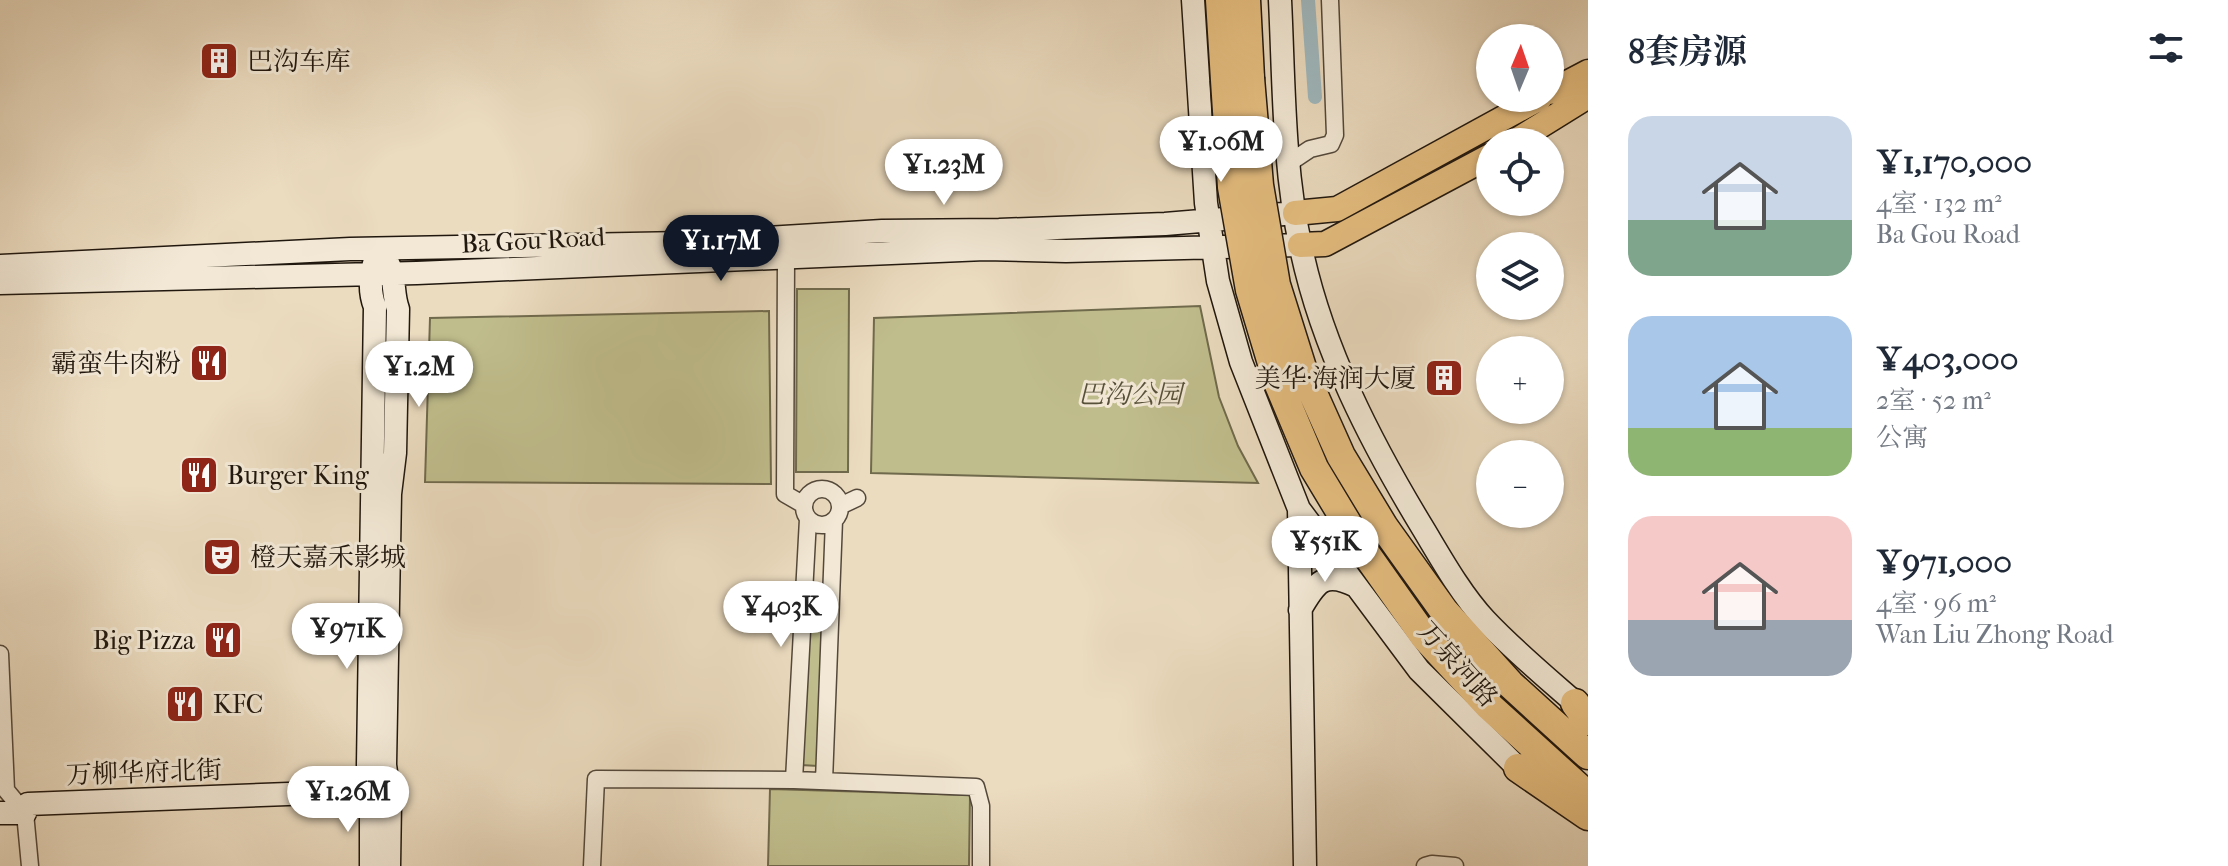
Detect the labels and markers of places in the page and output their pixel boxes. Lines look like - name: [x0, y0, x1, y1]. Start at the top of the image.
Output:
- building icon: 巴沟车库: [198, 40, 240, 82]
- place label: 巴沟车库: [247, 46, 351, 77]
- pin: ¥1.06M: [1156, 116, 1286, 184]
- pin: ¥1.23M: [879, 139, 1009, 207]
- pin: ¥1.17M: [656, 215, 786, 283]
- pin: ¥1.2M: [363, 341, 475, 409]
- restaurant icon: 霸蛮牛肉粉: [188, 342, 230, 384]
- place label: 霸蛮牛肉粉: [51, 348, 181, 379]
- building icon: 美华·海润大厦: [1423, 357, 1465, 399]
- place label: 美华·海润大厦: [1255, 363, 1416, 394]
- restaurant icon: Burger King: [178, 454, 220, 496]
- place label: Burger King: [227, 460, 370, 491]
- pin: ¥551K: [1269, 516, 1381, 584]
- theatre icon: 橙天嘉禾影城: [201, 536, 243, 578]
- place label: 橙天嘉禾影城: [250, 542, 406, 573]
- pin: ¥403K: [725, 581, 837, 649]
- pin: ¥971K: [291, 603, 403, 671]
- restaurant icon: Big Pizza: [202, 619, 244, 661]
- place label: Big Pizza: [93, 625, 196, 656]
- restaurant icon: KFC: [164, 683, 206, 725]
- place label: KFC: [213, 689, 263, 720]
- pin: ¥1.26M: [283, 766, 413, 834]

